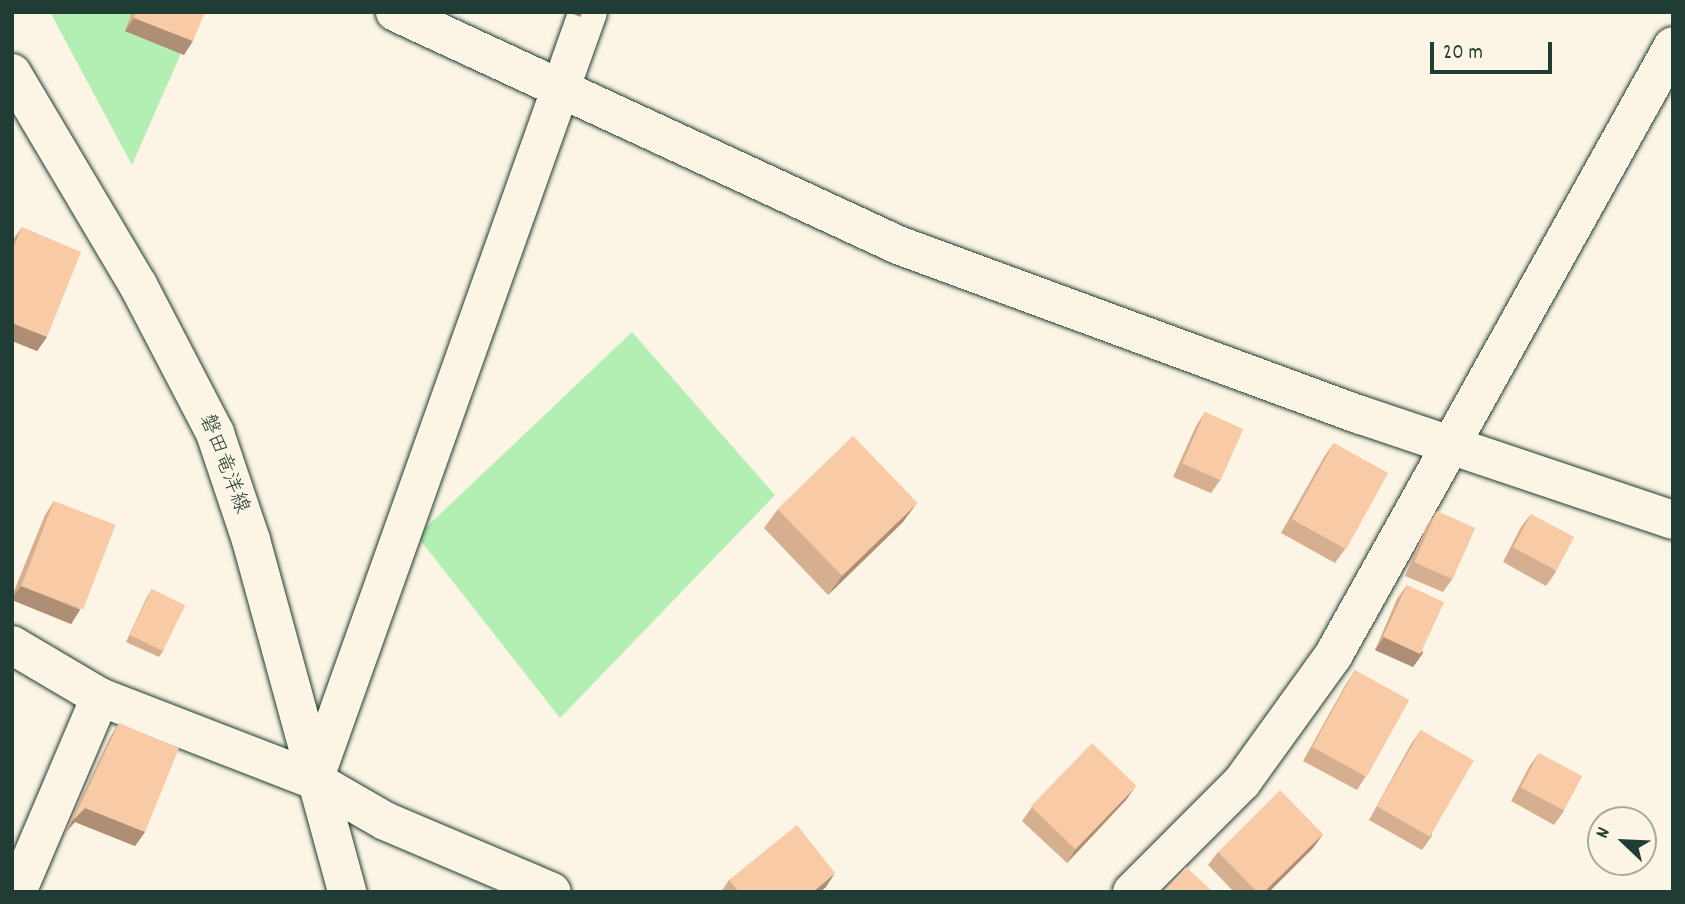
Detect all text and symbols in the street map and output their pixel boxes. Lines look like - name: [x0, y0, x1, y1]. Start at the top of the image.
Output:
- scale bar: [1433, 28, 1556, 72]
- text: 20 m: [1443, 39, 1483, 69]
- street label: 磐田竜洋線: [192, 410, 254, 518]
- north arrow: [1587, 806, 1657, 876]
- text: N: [1590, 824, 1618, 843]

